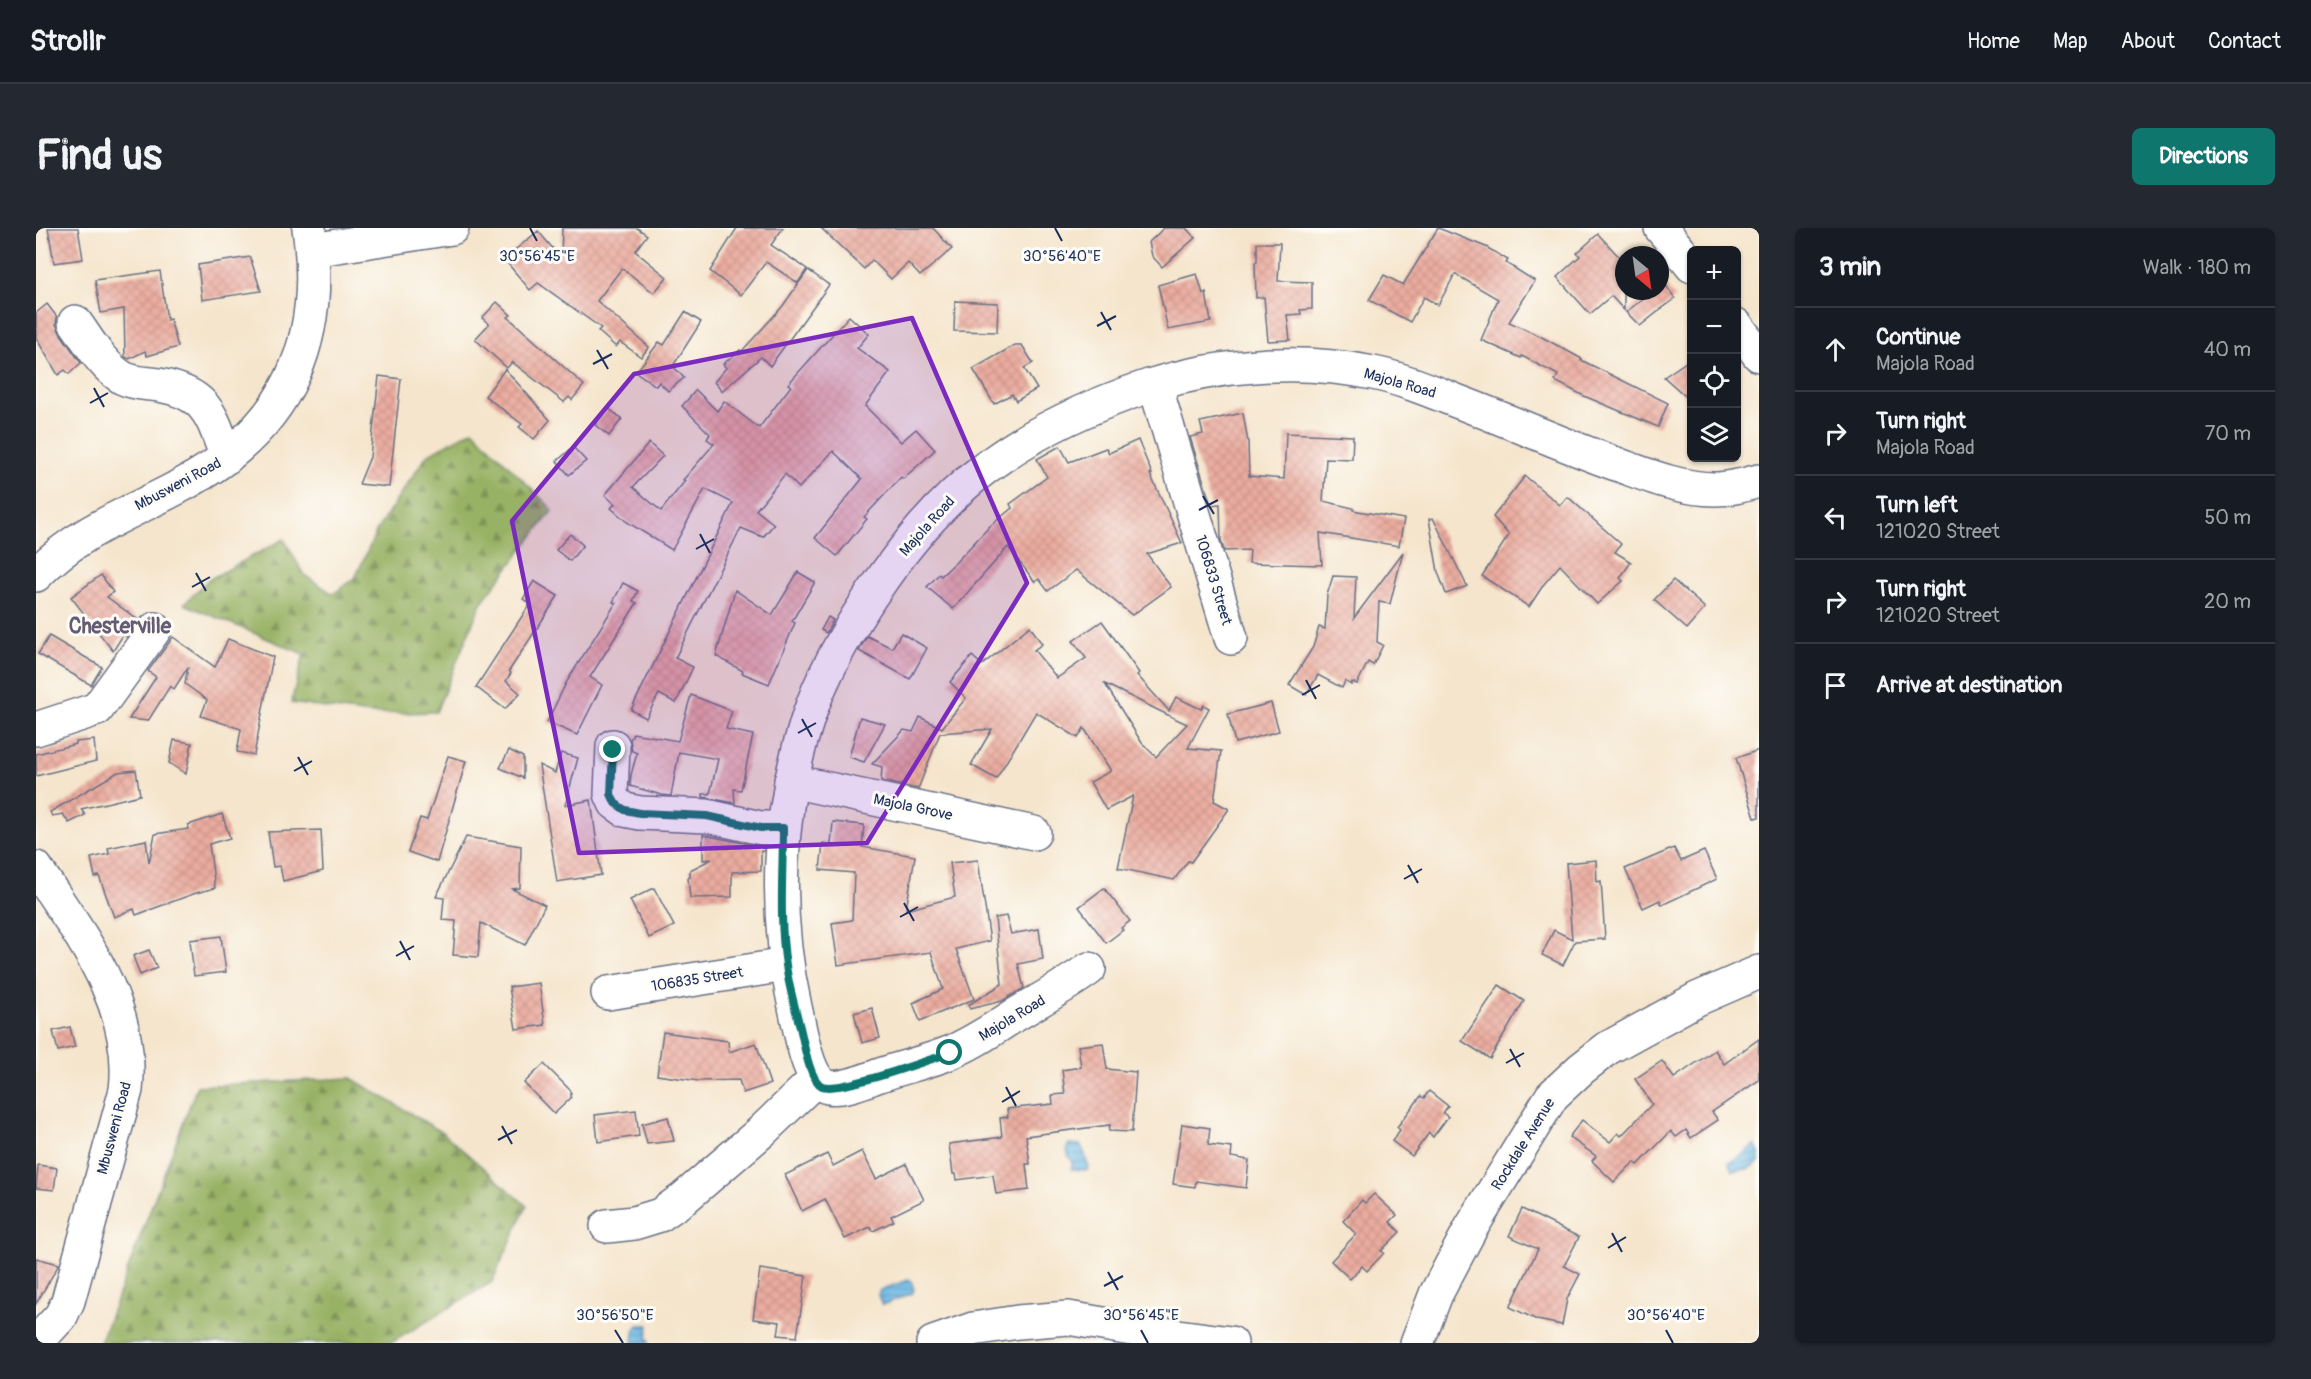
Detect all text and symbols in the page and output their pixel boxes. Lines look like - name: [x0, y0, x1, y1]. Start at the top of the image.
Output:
- text: Strollr: [30, 24, 105, 59]
- text: Home: [1967, 28, 2020, 55]
- text: Map: [2053, 28, 2088, 55]
- text: About: [2121, 28, 2175, 55]
- text: Contact: [2208, 28, 2281, 55]
- button: Directions: [2132, 128, 2275, 185]
- text: Find us: [36, 130, 162, 182]
- north arrow: [1615, 246, 1669, 300]
- map controls: [1687, 246, 1741, 462]
- button: +: [1687, 246, 1741, 300]
- text: 30°56'45"E: [499, 247, 575, 266]
- text: 30°56'40"E: [1023, 247, 1101, 266]
- text: 3 min: [1819, 251, 1881, 283]
- text: Walk · 180 m: [2143, 255, 2251, 280]
- button: −: [1687, 300, 1741, 354]
- text: Continue: [1876, 323, 1960, 351]
- icon: ahead: [1819, 333, 1852, 366]
- text: 40 m: [2204, 337, 2251, 362]
- text: Majola Road: [1876, 351, 1975, 376]
- button: locate: [1687, 354, 1741, 408]
- street label: Majola Road: [1362, 364, 1438, 403]
- text: Turn right: [1876, 407, 1966, 435]
- button: layers: [1687, 408, 1741, 462]
- icon: right: [1819, 417, 1852, 450]
- text: 70 m: [2205, 421, 2251, 446]
- text: Majola Road: [1876, 435, 1975, 460]
- street label: Mbusweni Road: [132, 454, 225, 515]
- text: Turn left: [1876, 491, 1958, 519]
- street label: Majola Road: [896, 492, 959, 560]
- icon: left: [1819, 501, 1852, 534]
- text: 50 m: [2204, 505, 2251, 530]
- text: 121020 Street: [1876, 519, 2000, 544]
- street label: 106833 Street: [1191, 533, 1236, 628]
- text: Turn right: [1876, 575, 1966, 603]
- icon: right: [1819, 585, 1852, 618]
- text: 20 m: [2204, 589, 2251, 614]
- text: 121020 Street: [1876, 603, 2000, 628]
- district label: Chesterville: [69, 613, 172, 640]
- icon: arrive: [1819, 669, 1852, 702]
- text: Arrive at destination: [1876, 671, 2062, 699]
- route end: [599, 736, 625, 762]
- street label: Majola Grove: [872, 790, 955, 825]
- street label: 106835 Street: [650, 963, 745, 996]
- street label: Majola Road: [976, 991, 1049, 1046]
- route start: [936, 1039, 962, 1065]
- street label: Mbusweni Road: [93, 1080, 136, 1177]
- street label: Rockdale Avenue: [1487, 1094, 1560, 1194]
- text: 30°56'50"E: [576, 1306, 654, 1325]
- text: 30°56'45"E: [1103, 1306, 1179, 1325]
- text: 30°56'40"E: [1627, 1306, 1705, 1325]

